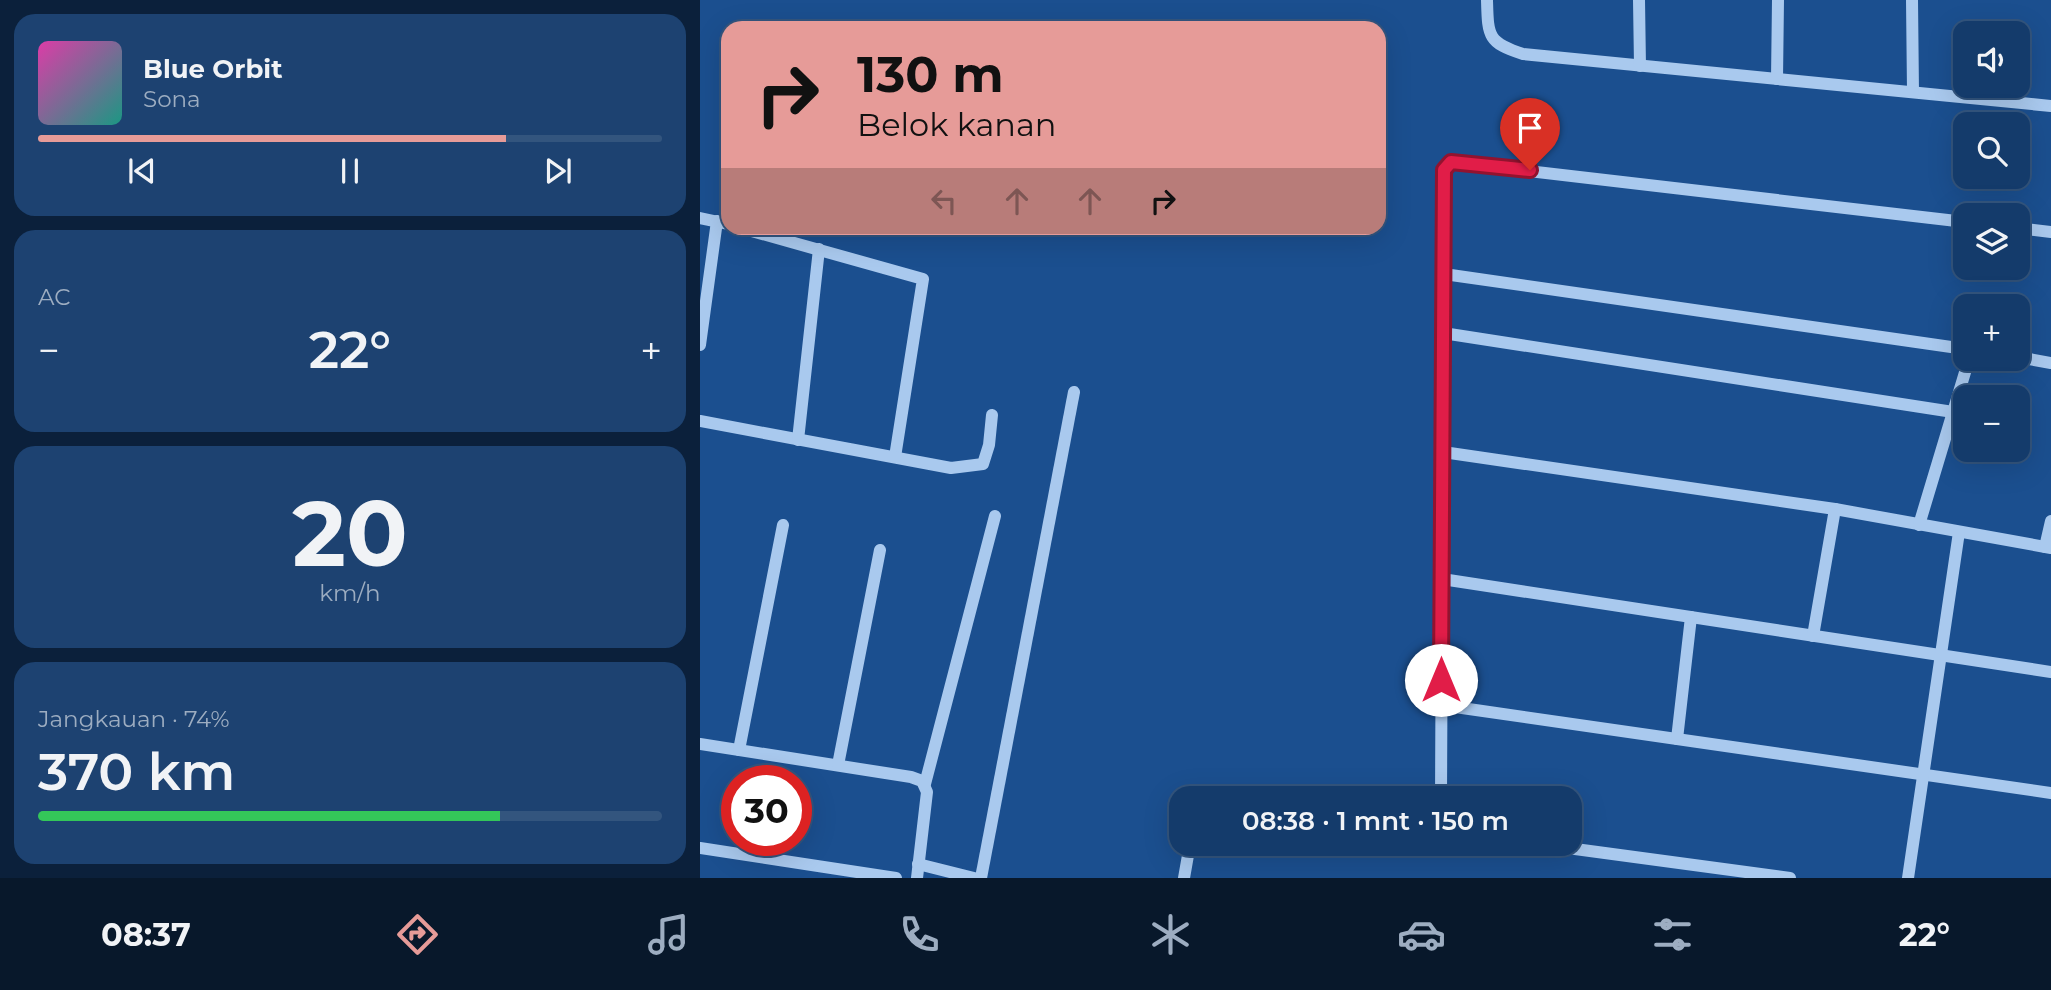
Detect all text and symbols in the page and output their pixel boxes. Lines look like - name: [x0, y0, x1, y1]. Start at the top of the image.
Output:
- map controls: [1953, 21, 2030, 462]
- button: sound: [1953, 21, 2030, 98]
- text: 130 m: [857, 45, 1004, 104]
- icon: right: [742, 49, 833, 140]
- text: Blue Orbit: [143, 53, 282, 85]
- text: Sona: [143, 85, 201, 113]
- pin: [1500, 98, 1560, 170]
- text: Belok kanan: [857, 105, 1057, 144]
- icon: arrive: [1511, 109, 1549, 147]
- button: search: [1953, 112, 2030, 189]
- icon: previous: [123, 152, 161, 190]
- icon: pause: [331, 152, 369, 190]
- icon: next: [539, 152, 577, 190]
- icon: left: [925, 182, 963, 220]
- icon: ahead: [998, 182, 1036, 220]
- icon: ahead: [1071, 182, 1109, 220]
- icon: right: [1144, 182, 1182, 220]
- button: layers: [1953, 203, 2030, 280]
- text: AC: [38, 283, 71, 311]
- button: +: [1953, 294, 2030, 371]
- text: 22°: [309, 318, 391, 381]
- text: −: [38, 327, 60, 374]
- text: +: [640, 327, 662, 374]
- button: −: [1953, 385, 2030, 462]
- text: 20: [292, 478, 408, 589]
- text: km/h: [319, 579, 381, 607]
- position arrow: [1404, 643, 1478, 717]
- text: Jangkauan · 74%: [38, 705, 230, 733]
- text: 370 km: [38, 740, 235, 803]
- speed limit sign: 30: [721, 765, 812, 856]
- text: 08:38 · 1 mnt · 150 m: [1242, 805, 1509, 837]
- icon: directions: [393, 910, 442, 959]
- icon: music: [644, 910, 693, 959]
- icon: phone: [895, 910, 944, 959]
- icon: climate: [1146, 910, 1195, 959]
- icon: car: [1397, 910, 1446, 959]
- icon: filters: [1648, 910, 1697, 959]
- text: 08:37: [101, 915, 191, 954]
- text: 22°: [1899, 915, 1950, 954]

